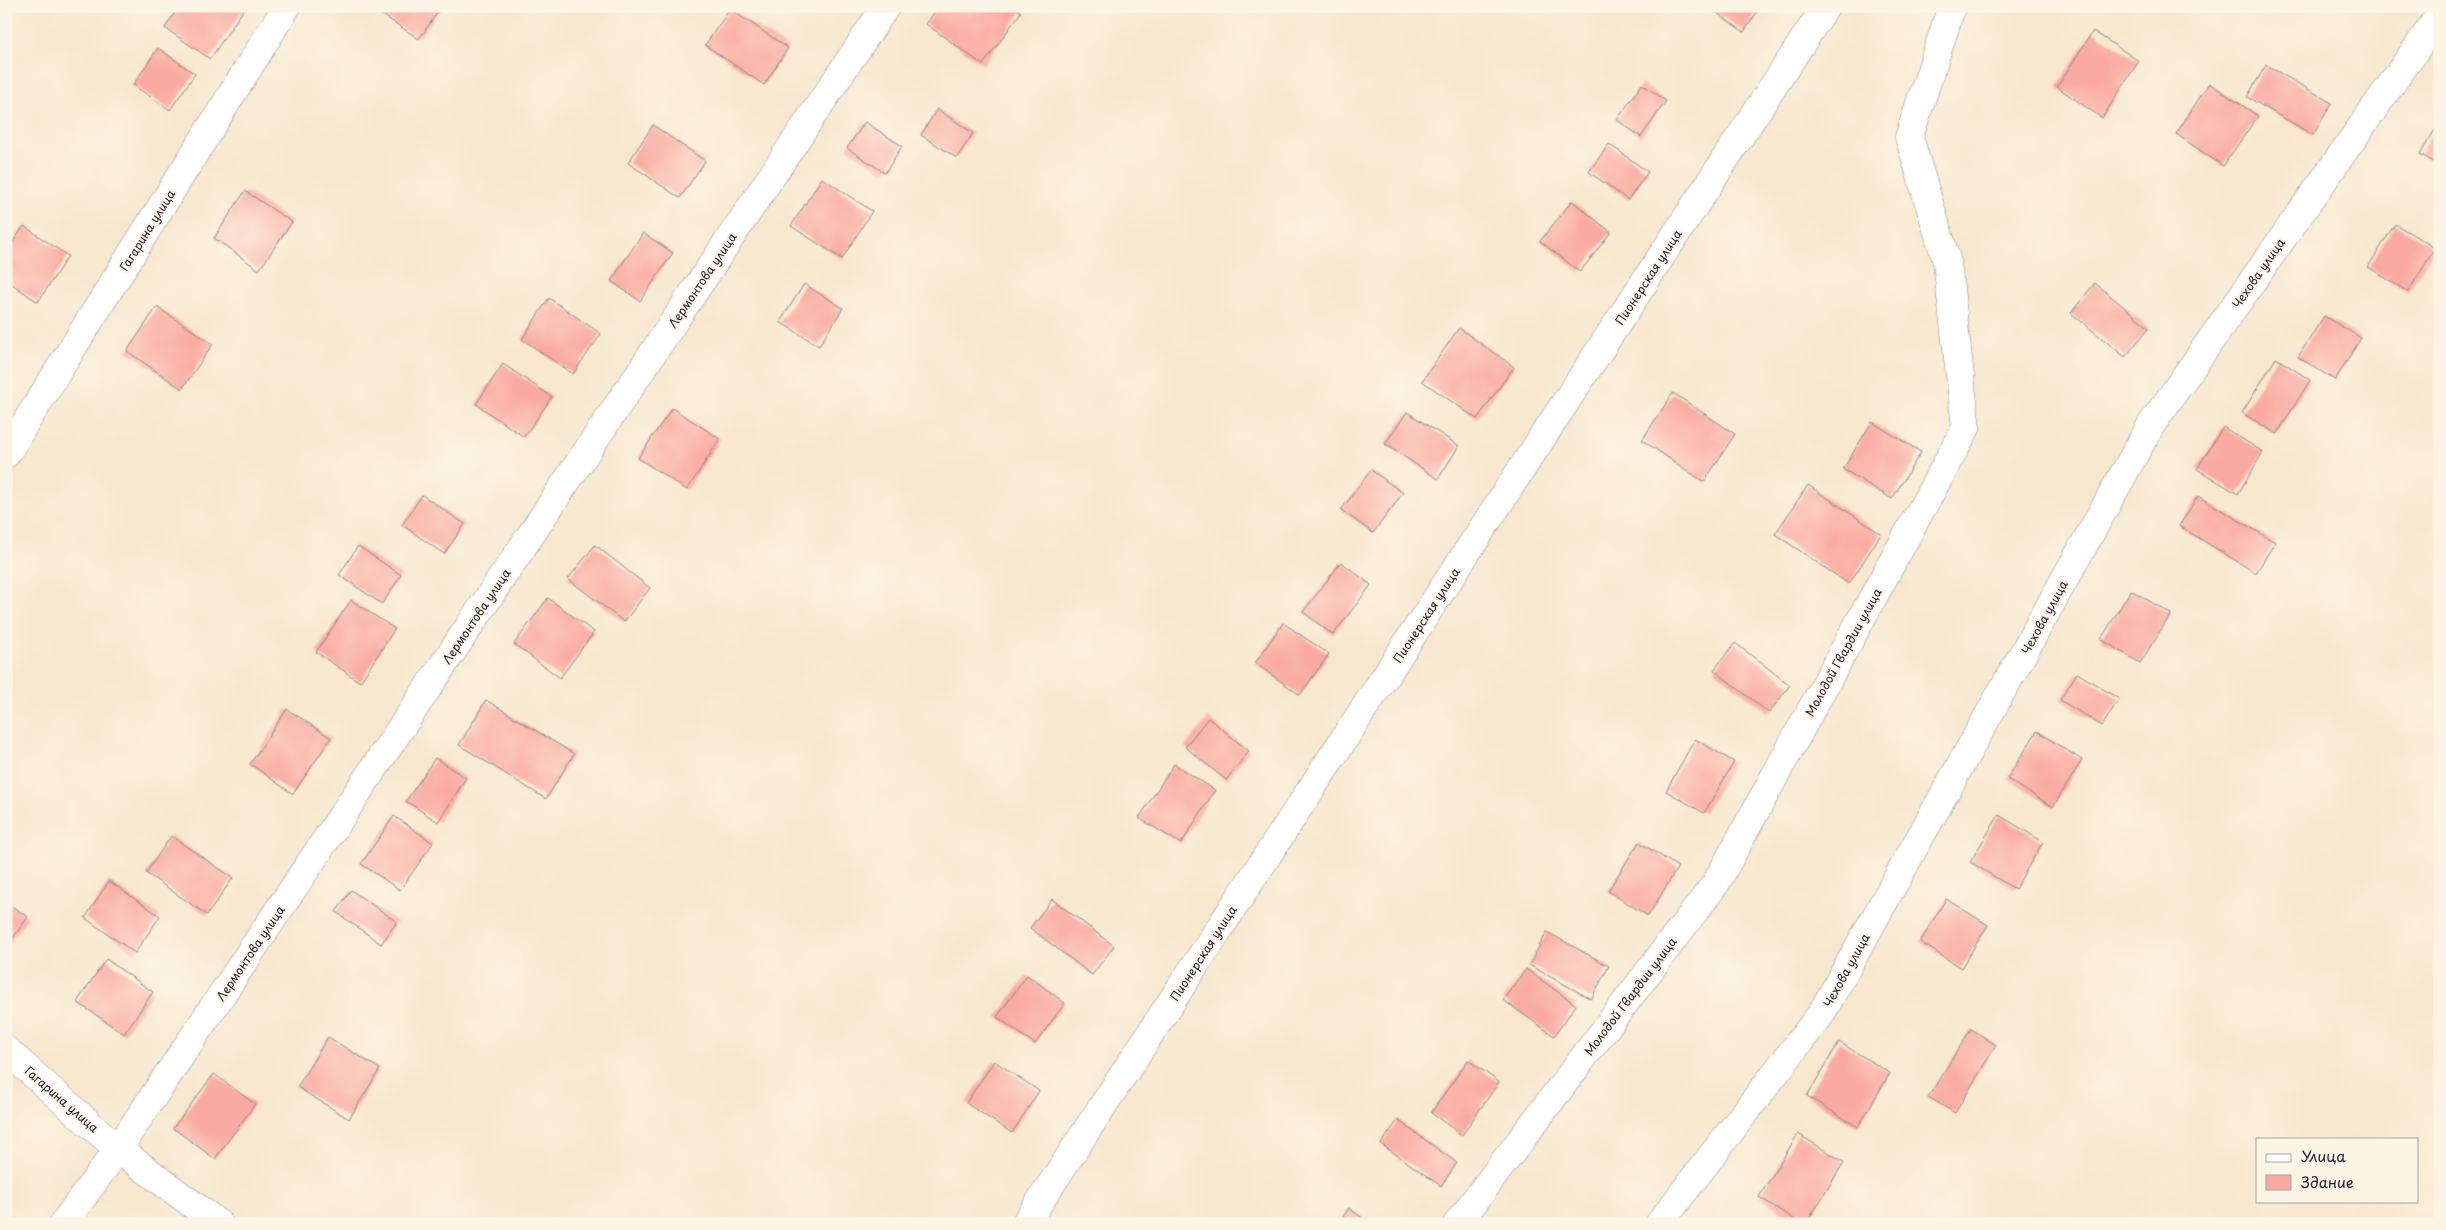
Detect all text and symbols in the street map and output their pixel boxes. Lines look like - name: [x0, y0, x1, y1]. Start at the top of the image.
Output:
- street label: Гагарина улица: [115, 185, 179, 274]
- street label: Пионерская улица: [1610, 225, 1686, 328]
- street label: Лермонтова улица: [663, 228, 741, 331]
- street label: Чехова улица: [2227, 234, 2289, 312]
- street label: Пионерская улица: [1388, 563, 1464, 666]
- street label: Лермонтова улица: [437, 564, 515, 667]
- street label: Чехова улица: [2016, 577, 2072, 657]
- street label: Молодой Гвардии улица: [1800, 584, 1886, 719]
- street label: Лермонтова улица: [211, 901, 289, 1004]
- street label: Пионерская улица: [1165, 901, 1241, 1004]
- street label: Чехова улица: [1818, 930, 1874, 1010]
- street label: Молодой Гвардии улица: [1579, 933, 1681, 1059]
- street label: Гагарина улица: [21, 1062, 103, 1137]
- legend: [2256, 1138, 2418, 1202]
- text: Улица: [2301, 1144, 2346, 1167]
- text: Здание: [2301, 1170, 2354, 1193]

